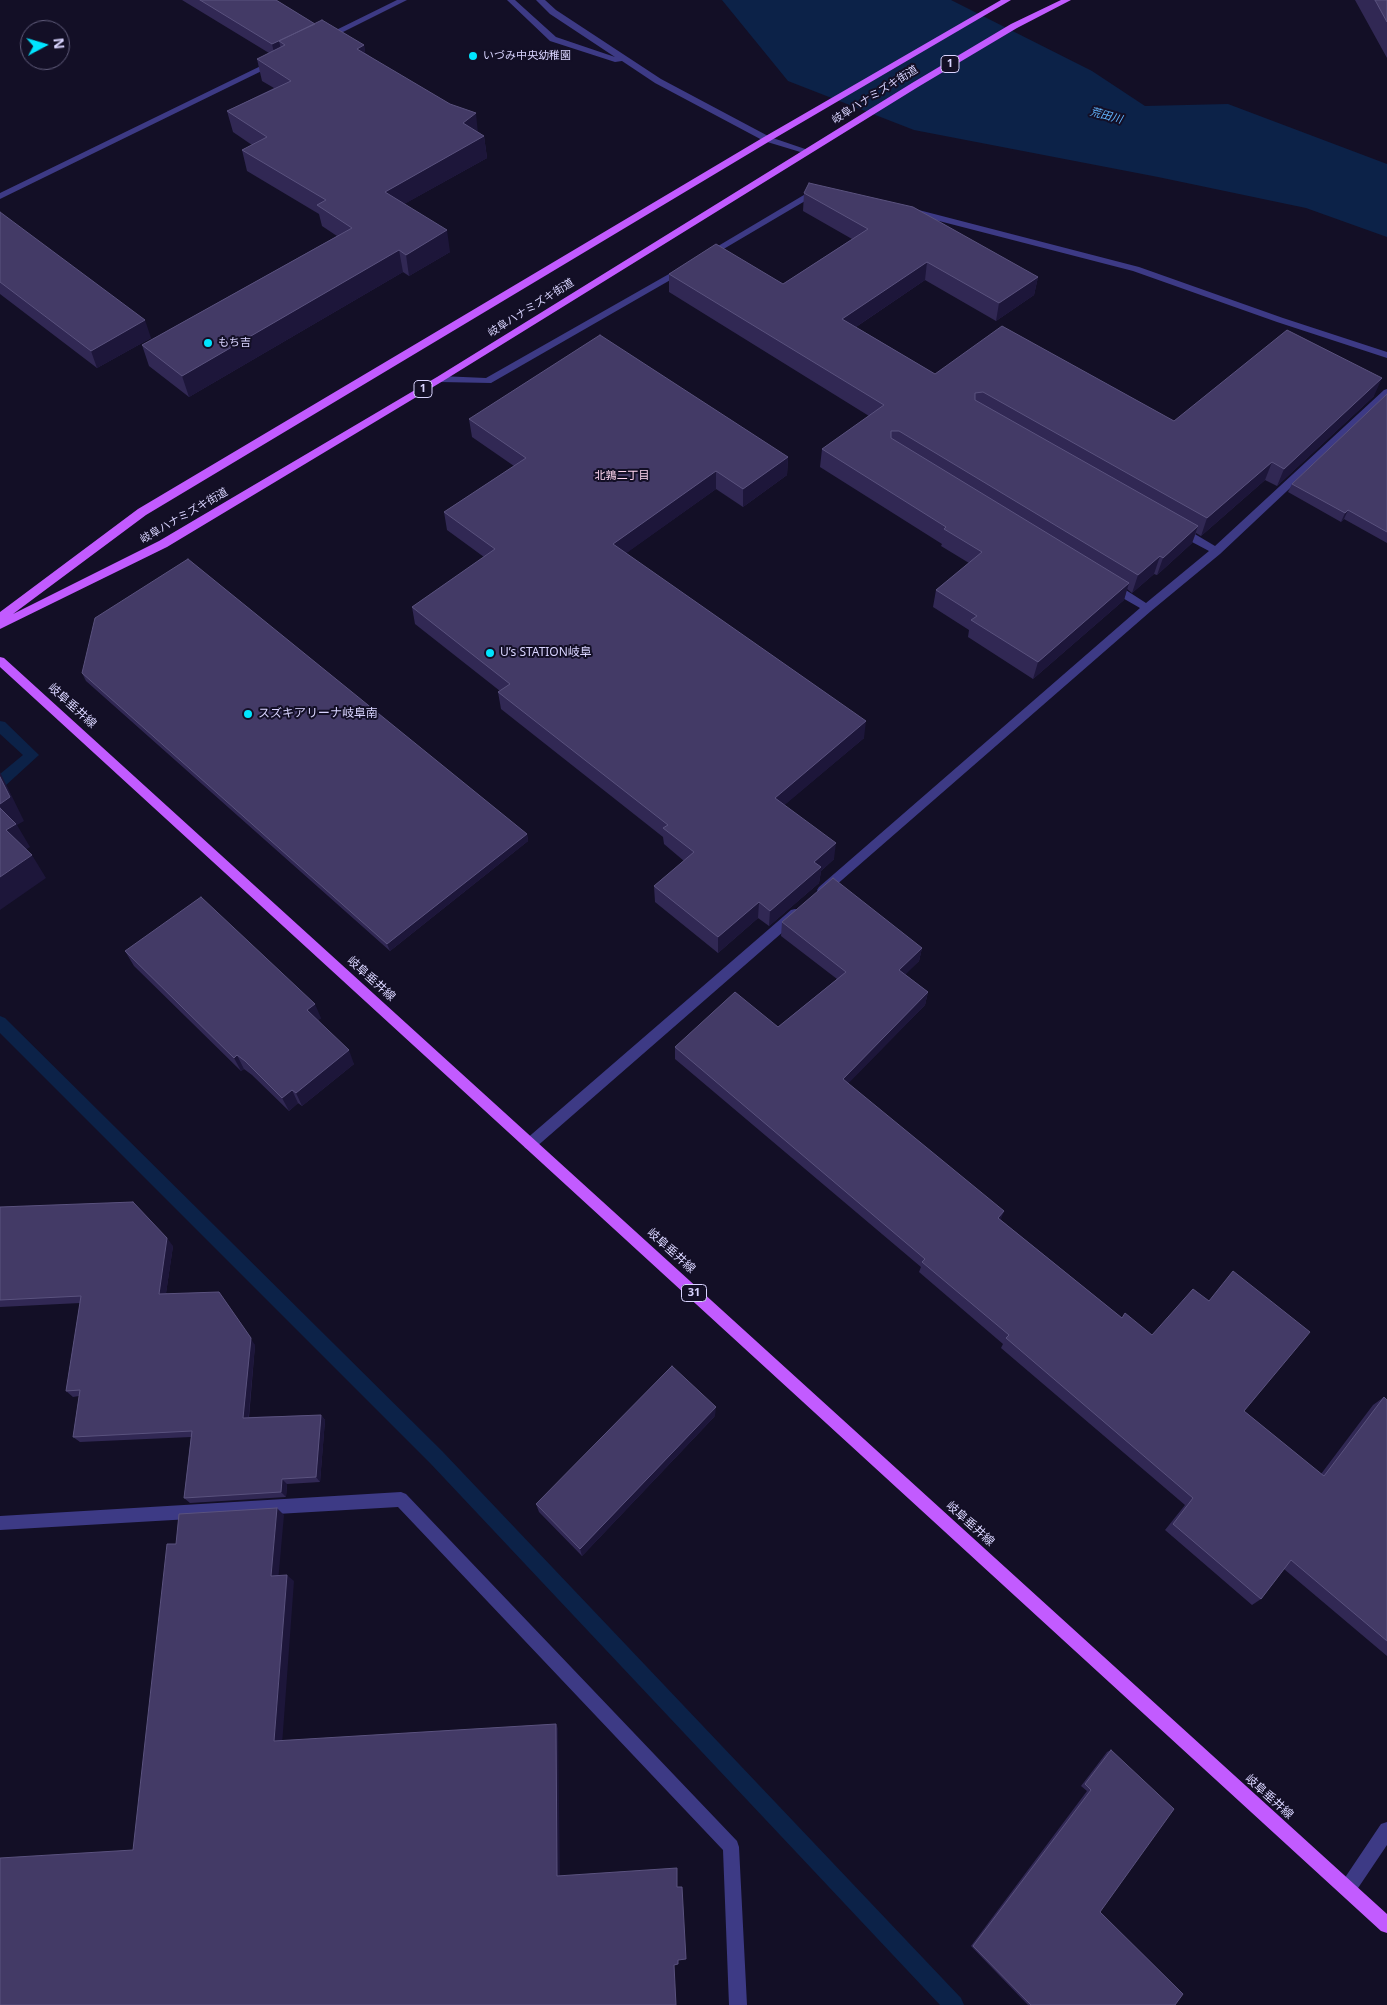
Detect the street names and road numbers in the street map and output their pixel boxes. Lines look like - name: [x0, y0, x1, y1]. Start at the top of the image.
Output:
- road number: 1: [941, 56, 959, 72]
- street label: 岐阜ハナミズキ街道: [830, 63, 920, 127]
- street label: 岐阜ハナミズキ街道: [486, 276, 576, 340]
- road number: 1: [414, 380, 432, 398]
- street label: 岐阜ハナミズキ街道: [138, 486, 230, 546]
- street label: 岐阜垂井線: [45, 681, 99, 731]
- street label: 岐阜垂井線: [344, 954, 398, 1004]
- street label: 岐阜垂井線: [644, 1226, 698, 1276]
- road number: 31: [682, 1285, 706, 1302]
- street label: 岐阜垂井線: [943, 1499, 997, 1549]
- street label: 岐阜垂井線: [1242, 1772, 1296, 1822]

